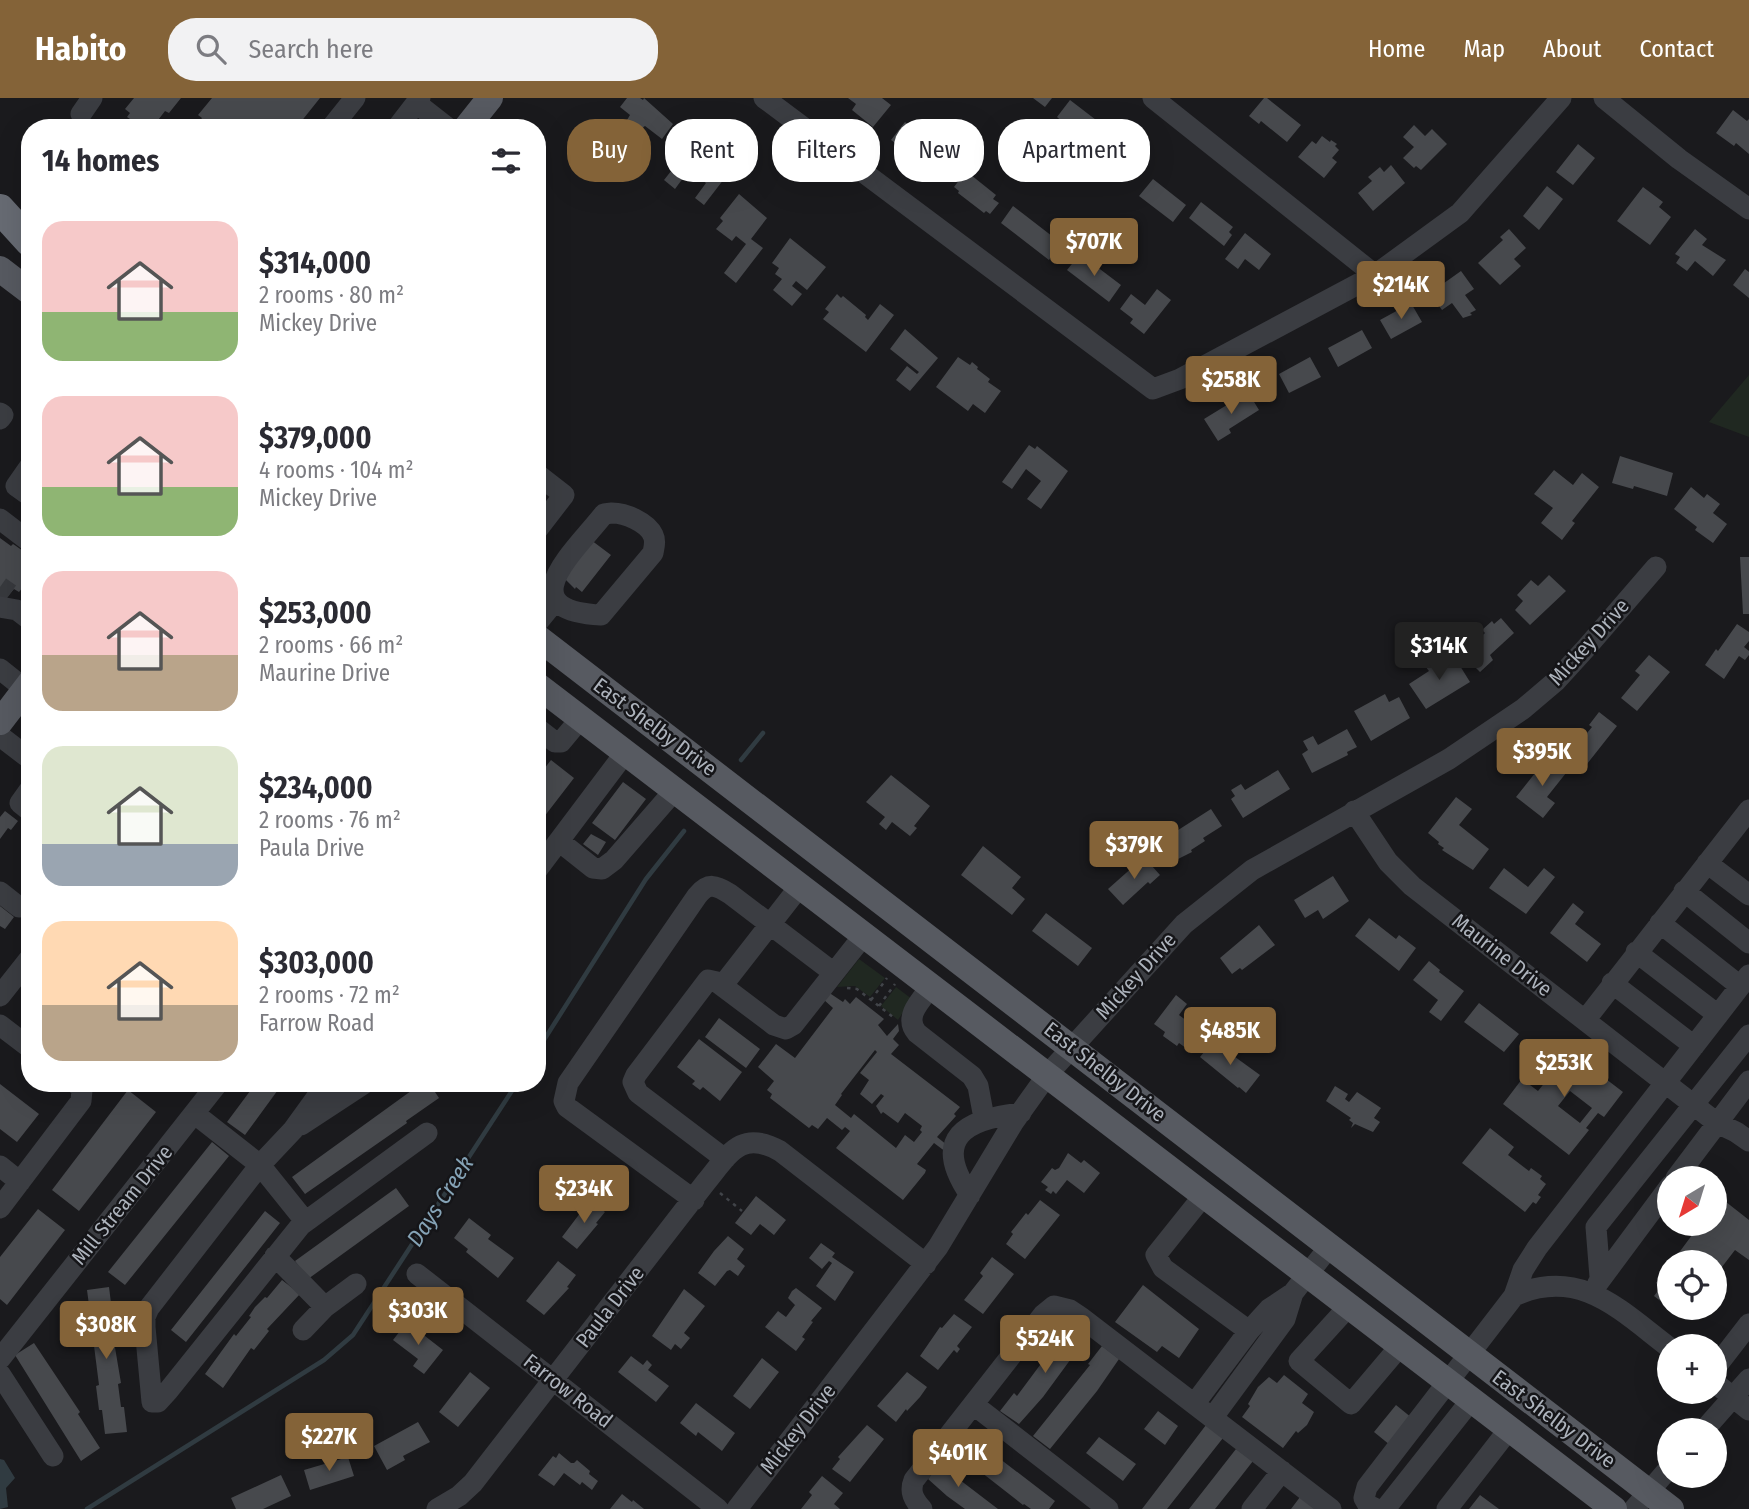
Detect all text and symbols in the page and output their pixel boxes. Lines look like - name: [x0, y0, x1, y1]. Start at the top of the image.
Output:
- search box: [168, 18, 658, 81]
- text: Habito: [35, 29, 126, 69]
- icon: search: [192, 30, 230, 68]
- text: Search here: [248, 34, 374, 65]
- text: Home: [1368, 35, 1425, 63]
- text: Map: [1463, 35, 1505, 63]
- text: About: [1543, 35, 1601, 63]
- text: Contact: [1639, 35, 1714, 63]
- chip: Buy: [567, 119, 651, 182]
- chip: Rent: [665, 119, 758, 182]
- chip: Filters: [772, 119, 880, 182]
- chip: New: [894, 119, 984, 182]
- chip: Apartment: [998, 119, 1150, 182]
- icon: filters: [487, 142, 525, 180]
- text: 14 homes: [42, 143, 159, 179]
- pin: $707K: [1045, 218, 1143, 278]
- text: $707K: [1066, 227, 1122, 255]
- text: $314,000: [259, 245, 371, 281]
- icon: home: [98, 249, 182, 333]
- pin: $214K: [1352, 262, 1450, 321]
- text: $214K: [1373, 270, 1429, 298]
- text: 2 rooms · 80 m²: [259, 281, 404, 309]
- text: Mickey Drive: [259, 309, 377, 337]
- pin: $258K: [1182, 356, 1280, 416]
- text: $258K: [1202, 365, 1260, 393]
- text: $379,000: [259, 420, 372, 456]
- icon: home: [98, 424, 182, 508]
- text: 4 rooms · 104 m²: [259, 456, 414, 484]
- text: Mickey Drive: [259, 484, 377, 512]
- street label: Mickey Drive: [1543, 593, 1635, 691]
- text: $253,000: [259, 595, 372, 631]
- icon: home: [98, 599, 182, 683]
- pin: $314K: [1390, 622, 1488, 682]
- text: 2 rooms · 66 m²: [259, 631, 403, 659]
- text: $314K: [1411, 631, 1467, 659]
- text: Maurine Drive: [259, 659, 390, 687]
- street label: East Shelby Drive: [588, 672, 722, 782]
- pin: $395K: [1493, 728, 1591, 788]
- text: $395K: [1513, 737, 1571, 765]
- text: $234,000: [259, 770, 373, 806]
- icon: home: [98, 774, 182, 858]
- text: 2 rooms · 76 m²: [259, 806, 401, 834]
- pin: $379K: [1085, 822, 1183, 881]
- text: $379K: [1105, 830, 1163, 858]
- text: Paula Drive: [259, 834, 364, 862]
- street label: Maurine Drive: [1447, 908, 1557, 1002]
- street label: Mickey Drive: [1090, 927, 1182, 1025]
- text: $303,000: [259, 945, 374, 981]
- icon: home: [98, 949, 182, 1033]
- text: 2 rooms · 72 m²: [259, 981, 400, 1009]
- pin: $485K: [1181, 1007, 1279, 1067]
- text: Farrow Road: [259, 1009, 375, 1037]
- street label: East Shelby Drive: [1039, 1016, 1171, 1128]
- text: $485K: [1200, 1016, 1260, 1044]
- pin: $253K: [1515, 1040, 1613, 1099]
- text: $253K: [1535, 1048, 1593, 1076]
- street label: Mill Stream Drive: [66, 1140, 178, 1270]
- water label: Days Creek: [400, 1151, 480, 1251]
- pin: $234K: [535, 1166, 633, 1225]
- north arrow: [1657, 1166, 1727, 1236]
- map controls: [1657, 1166, 1727, 1488]
- text: $234K: [555, 1174, 613, 1202]
- button: locate: [1657, 1250, 1727, 1320]
- street label: Paula Drive: [570, 1261, 650, 1353]
- pin: $303K: [369, 1288, 467, 1347]
- text: $303K: [389, 1296, 447, 1324]
- pin: $308K: [57, 1302, 155, 1361]
- text: $308K: [76, 1310, 136, 1338]
- pin: $524K: [996, 1316, 1094, 1375]
- text: $524K: [1016, 1324, 1074, 1352]
- button: +: [1657, 1334, 1727, 1404]
- street label: Farrow Road: [518, 1348, 618, 1434]
- street label: East Shelby Drive: [1487, 1364, 1621, 1474]
- street label: Mickey Drive: [755, 1378, 841, 1480]
- pin: $227K: [280, 1414, 378, 1473]
- button: −: [1657, 1418, 1727, 1488]
- text: $227K: [301, 1422, 357, 1450]
- pin: $401K: [909, 1430, 1007, 1489]
- text: $401K: [929, 1438, 987, 1466]

